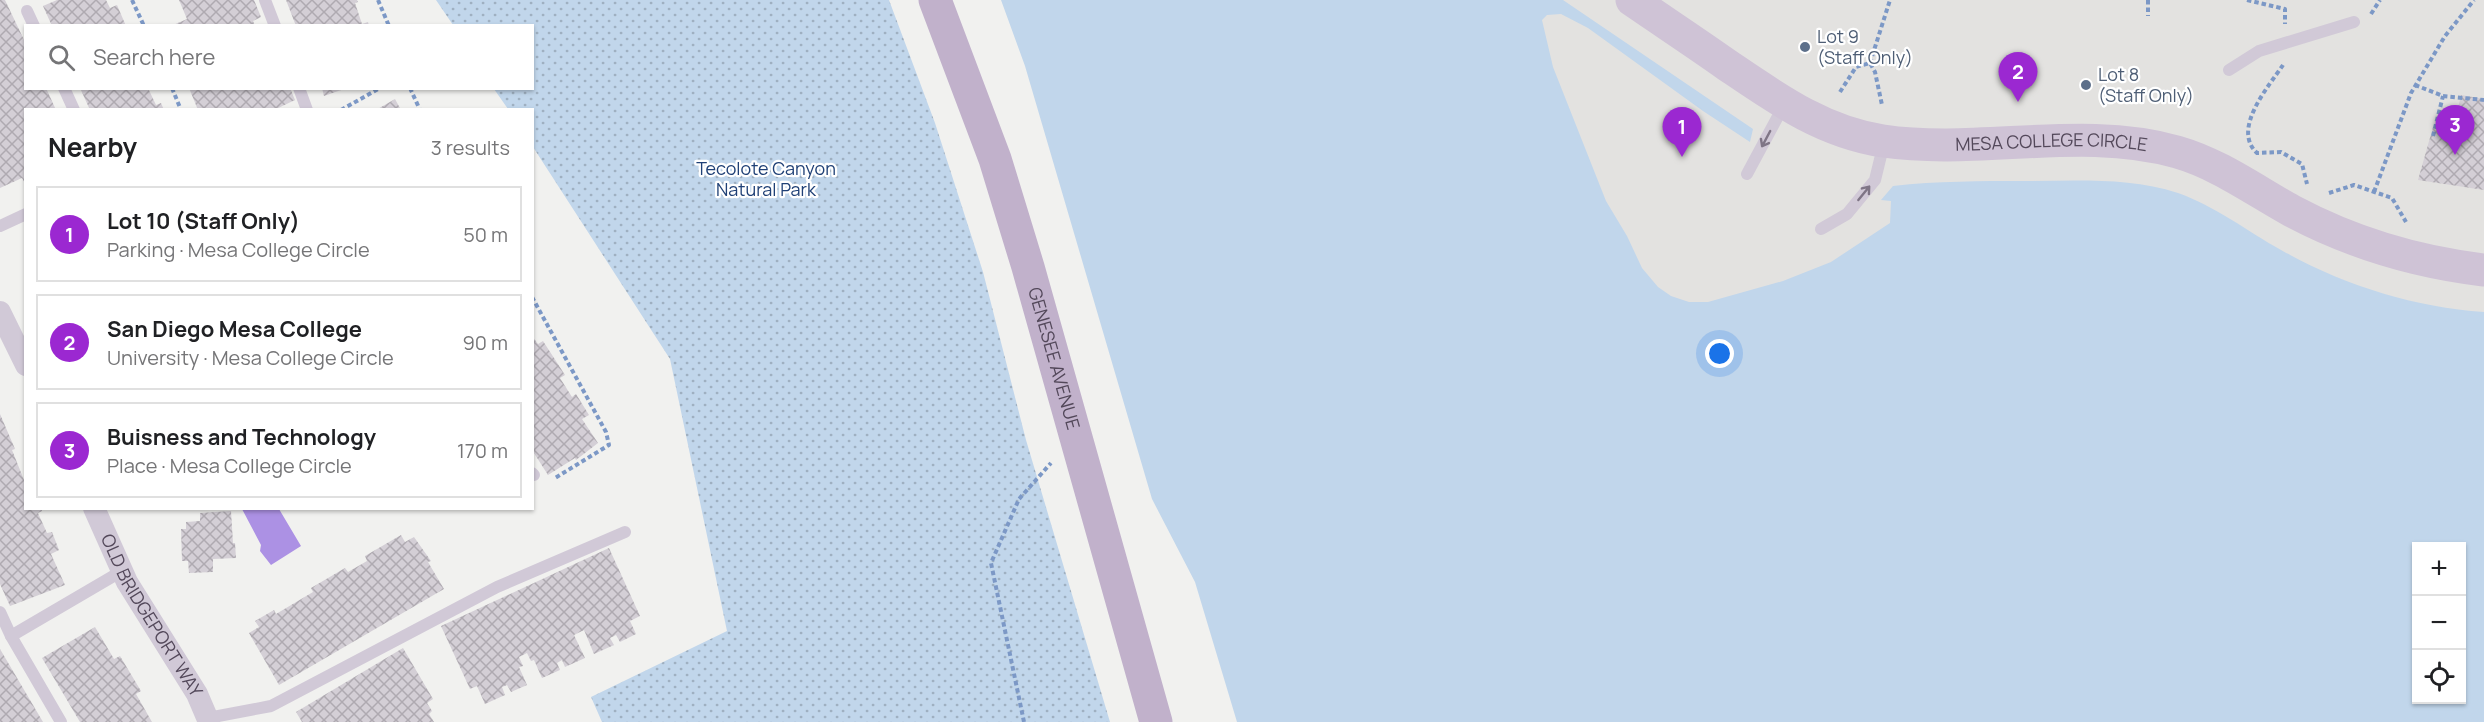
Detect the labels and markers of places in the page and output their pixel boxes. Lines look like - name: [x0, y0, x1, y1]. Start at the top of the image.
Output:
- place label: Lot 9 (Staff Only): [1817, 24, 1913, 69]
- marker: Lot 9 (Staff Only): [1798, 40, 1812, 54]
- pin: 2: [1998, 52, 2038, 102]
- place label: Lot 8 (Staff Only): [2098, 62, 2194, 107]
- marker: Lot 8 (Staff Only): [2079, 78, 2093, 92]
- pin: 3: [2436, 106, 2474, 155]
- pin: 1: [1662, 108, 1702, 157]

